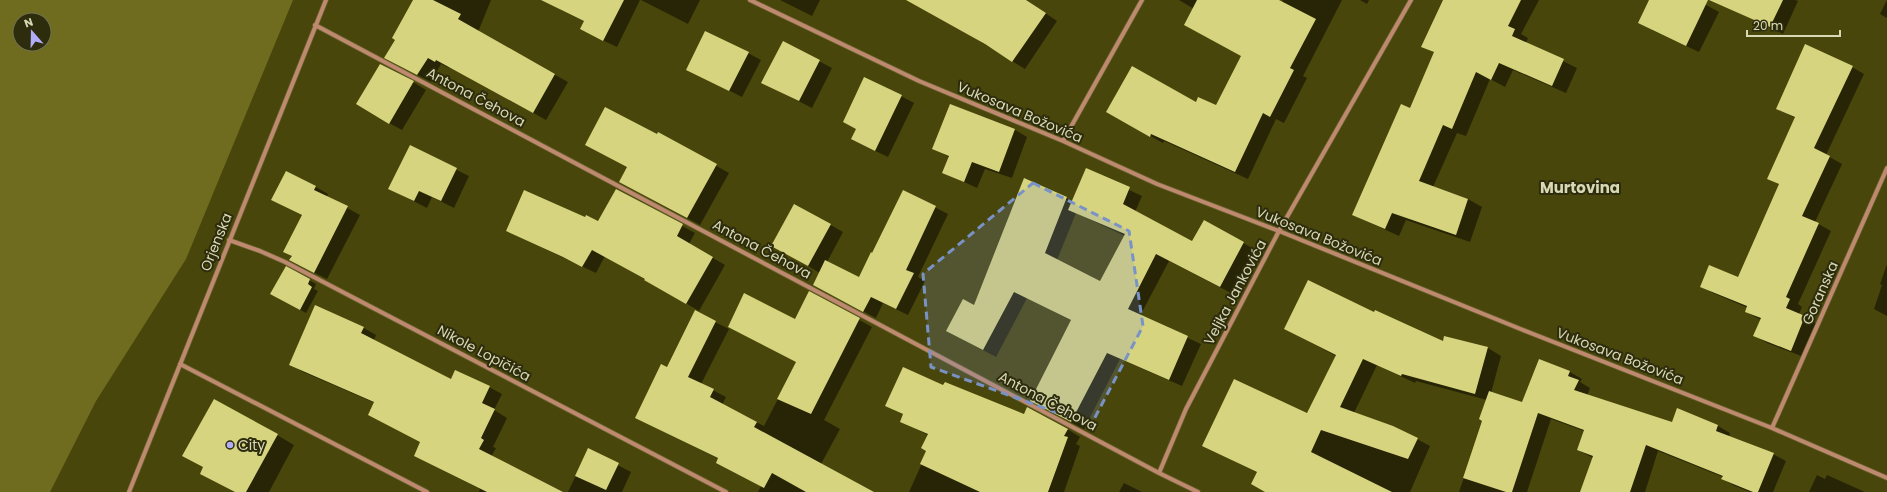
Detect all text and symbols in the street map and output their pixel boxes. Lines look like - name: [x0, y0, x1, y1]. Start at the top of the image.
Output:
- north arrow: [12, 12, 52, 52]
- scale bar: [1747, 12, 1840, 38]
- text: N: [22, 14, 35, 32]
- text: 20 m: [1753, 17, 1783, 34]
- street label: Antona Čehova: [423, 63, 529, 131]
- street label: Vukosava Božovića: [954, 77, 1086, 147]
- district label: Murtovina: [1540, 177, 1620, 198]
- street label: Vukosava Božovića: [1253, 202, 1385, 270]
- street label: Orjenska: [195, 210, 237, 274]
- street label: Antona Čehova: [709, 215, 815, 283]
- street label: Veljka Jankovića: [1199, 236, 1271, 348]
- street label: Goranska: [1797, 258, 1843, 328]
- street label: Nikole Lopičića: [434, 320, 534, 386]
- street label: Vukosava Božovića: [1554, 323, 1686, 389]
- street label: Antona Čehova: [995, 367, 1101, 435]
- place label: City: [238, 435, 265, 455]
- marker: City: [225, 440, 235, 450]

